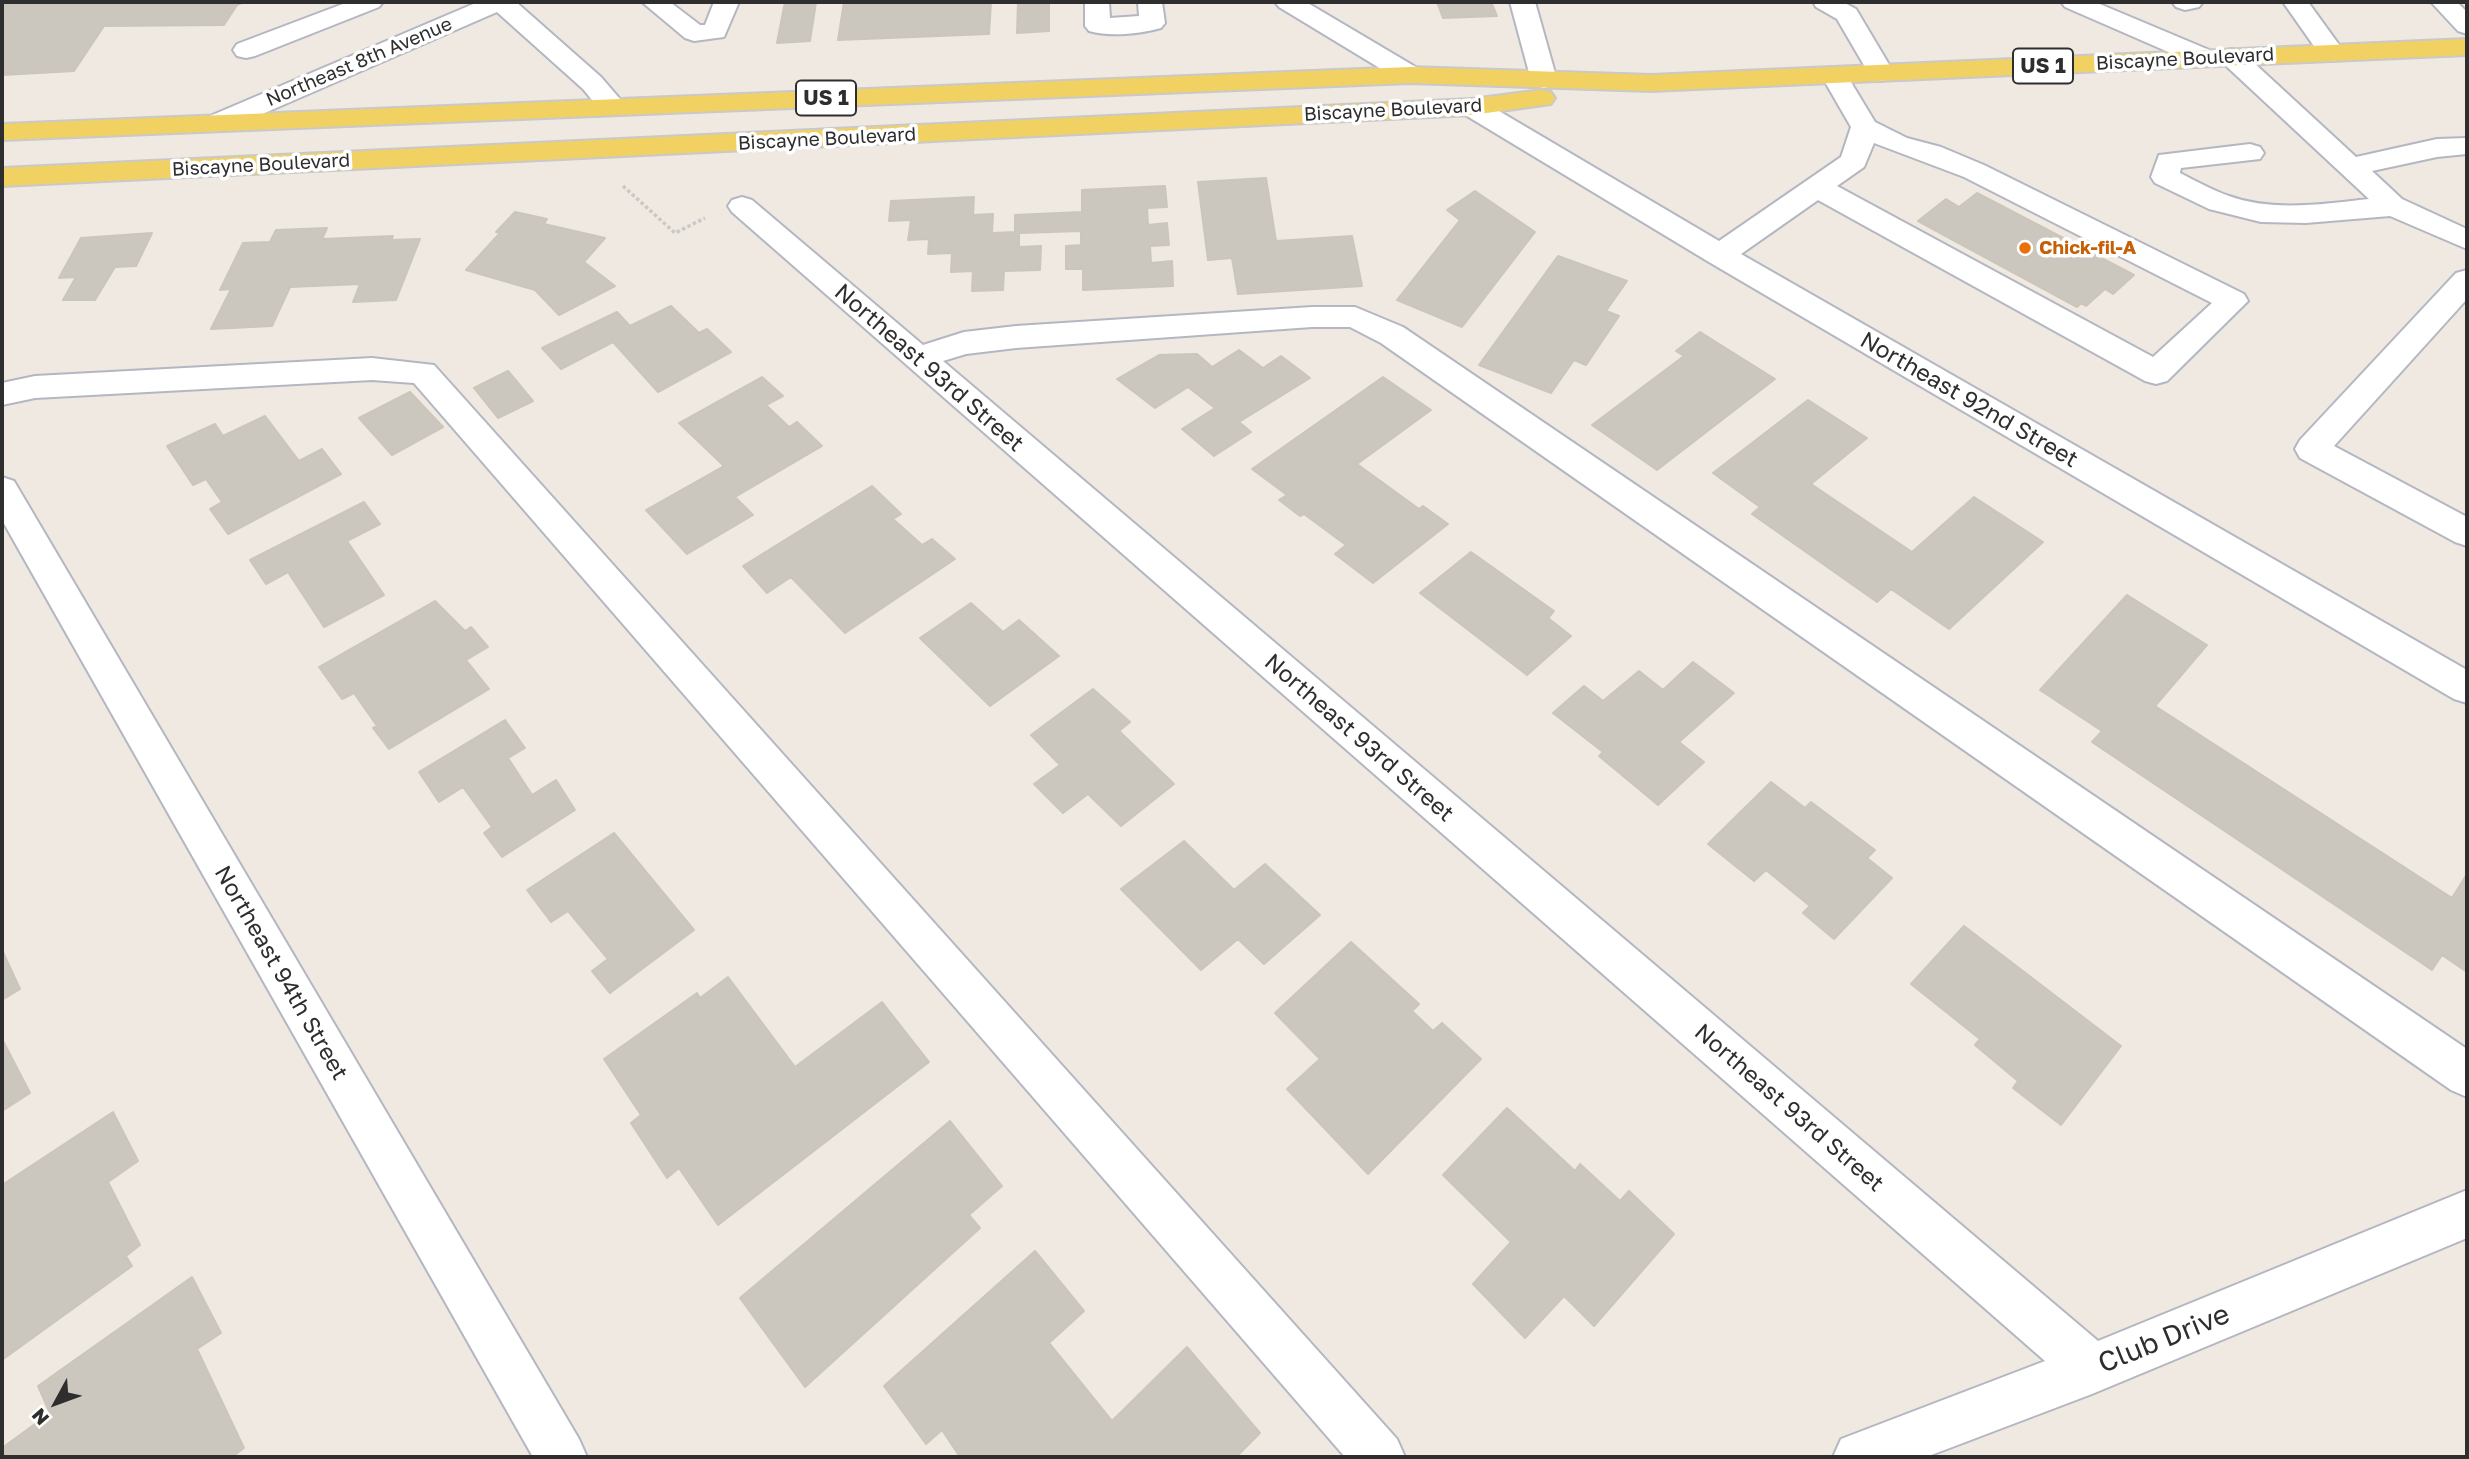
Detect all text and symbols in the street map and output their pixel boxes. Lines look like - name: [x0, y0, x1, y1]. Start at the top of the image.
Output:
- street label: Northeast 8th Avenue: [263, 12, 455, 112]
- street label: Biscayne Boulevard: [2095, 43, 2275, 75]
- road number: US 1: [2013, 48, 2073, 84]
- road number: US 1: [796, 80, 856, 116]
- street label: Biscayne Boulevard: [1303, 94, 1483, 126]
- street label: Biscayne Boulevard: [737, 123, 917, 155]
- street label: Biscayne Boulevard: [171, 149, 351, 181]
- place label: Chick-fil-A: [2039, 237, 2136, 259]
- marker: Chick-fil-A: [2017, 240, 2033, 256]
- street label: Northeast 93rd Street: [829, 278, 1029, 458]
- street label: Northeast 92nd Street: [1855, 326, 2083, 474]
- street label: Northeast 93rd Street: [1259, 648, 1459, 828]
- street label: Northeast 94th Street: [208, 861, 354, 1085]
- street label: Northeast 93rd Street: [1689, 1018, 1889, 1198]
- street label: Club Drive: [2093, 1297, 2235, 1381]
- north arrow: [21, 1368, 91, 1438]
- text: N: [26, 1404, 53, 1430]

